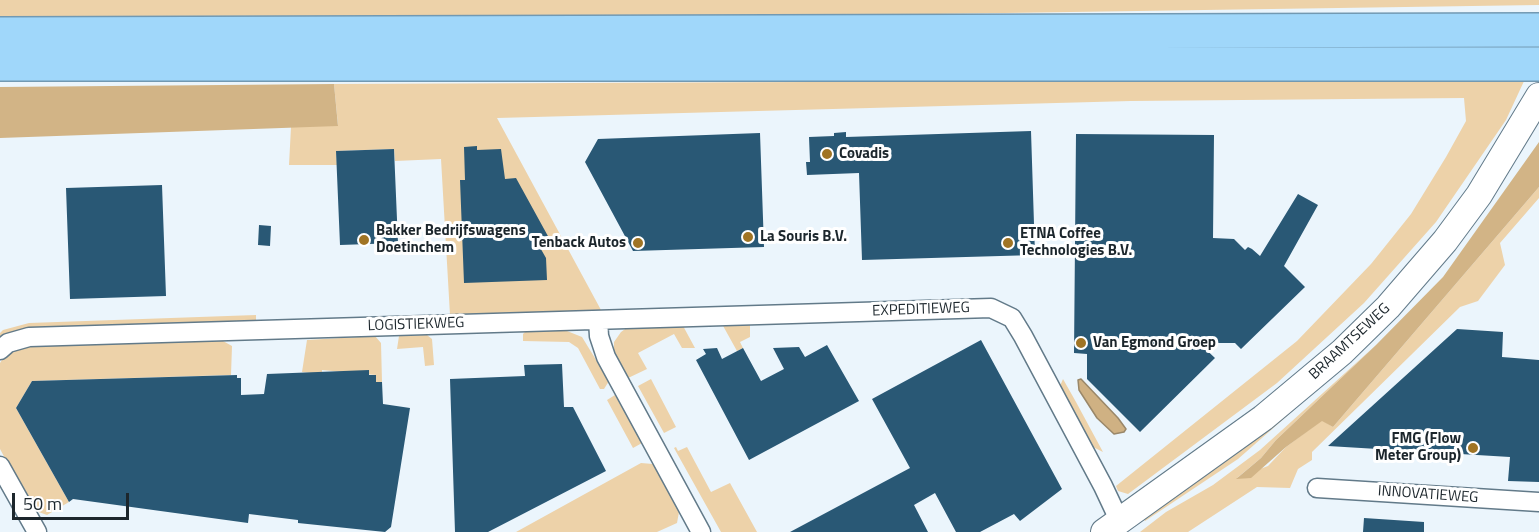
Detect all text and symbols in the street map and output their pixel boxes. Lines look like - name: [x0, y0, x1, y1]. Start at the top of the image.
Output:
- place label: Covadis: [839, 145, 889, 163]
- marker: Covadis: [820, 147, 834, 161]
- place label: Bakker Bedrijfswagens Doetinchem: [376, 222, 526, 257]
- place label: ETNA Coffee Technologies B.V.: [1020, 225, 1132, 260]
- place label: La Souris B.V.: [760, 228, 847, 246]
- marker: La Souris B.V.: [741, 230, 755, 244]
- marker: Bakker Bedrijfswagens Doetinchem: [357, 233, 371, 247]
- place label: Tenback Autos: [532, 234, 626, 252]
- marker: Tenback Autos: [631, 236, 645, 250]
- marker: ETNA Coffee Technologies B.V.: [1001, 236, 1015, 250]
- street label: EXPEDITIEWEG: [872, 299, 970, 321]
- street label: BRAAMTSEWEG: [1306, 300, 1394, 384]
- street label: LOGISTIEKWEG: [367, 314, 465, 336]
- place label: Van Egmond Groep: [1093, 334, 1216, 352]
- marker: Van Egmond Groep: [1074, 336, 1088, 350]
- place label: FMG (Flow Meter Group): [1375, 430, 1461, 465]
- marker: FMG (Flow Meter Group): [1466, 441, 1480, 455]
- scale bar: [15, 481, 132, 519]
- street label: INNOVATIEWEG: [1377, 483, 1479, 507]
- text: 50 m: [23, 490, 62, 517]

